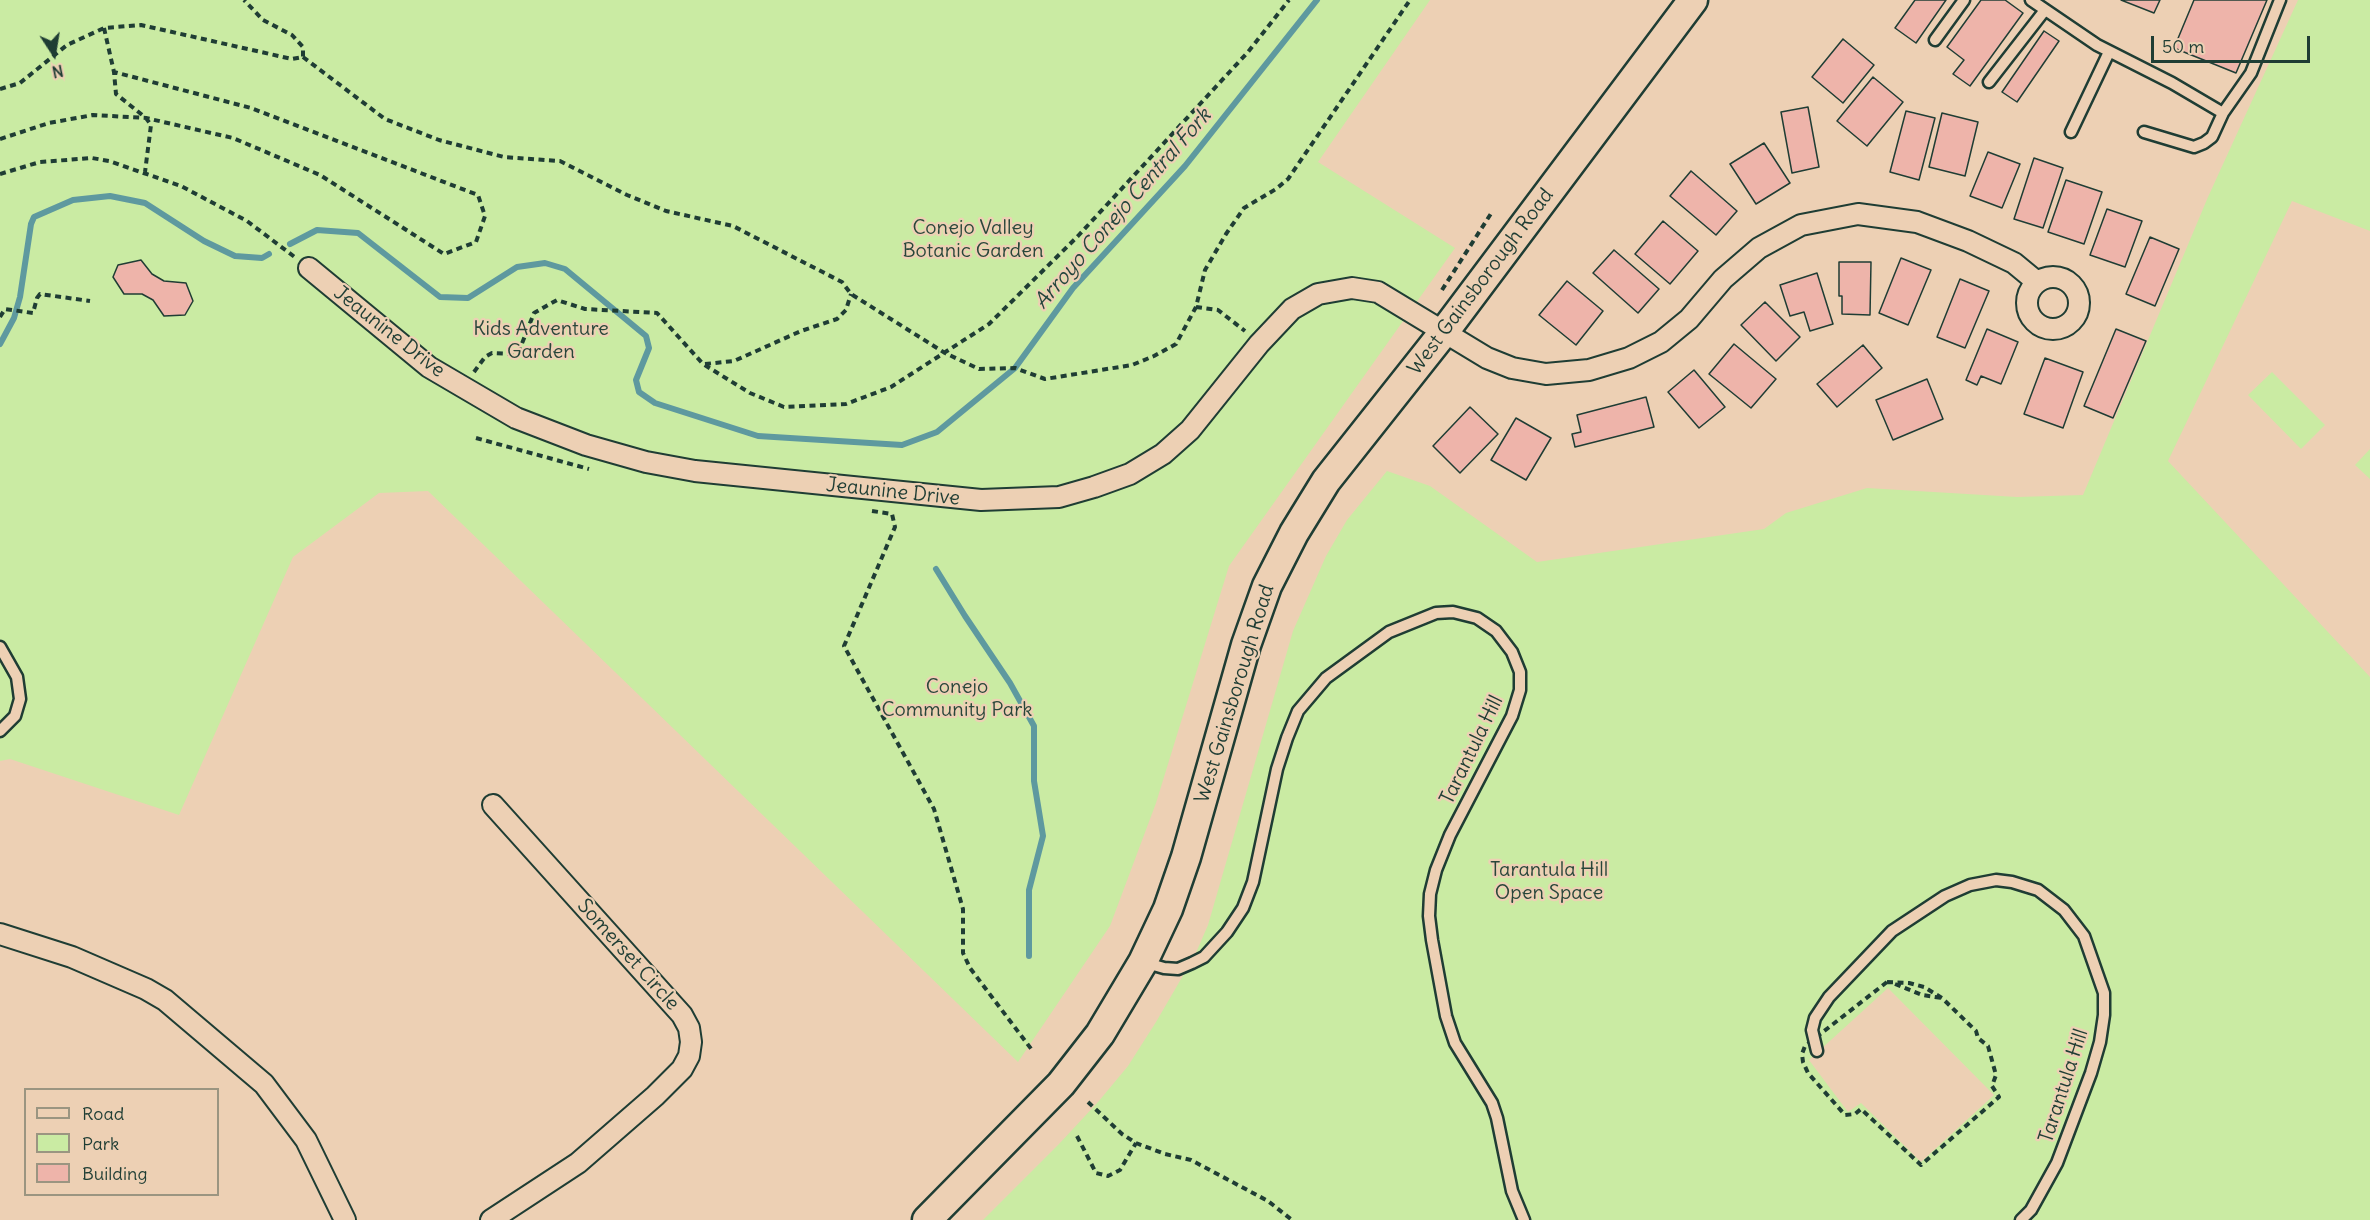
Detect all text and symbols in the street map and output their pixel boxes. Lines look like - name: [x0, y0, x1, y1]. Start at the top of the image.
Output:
- north arrow: [24, 24, 84, 84]
- scale bar: [2154, 24, 2313, 62]
- text: 50 m: [2162, 35, 2204, 58]
- text: N: [50, 61, 65, 83]
- water label: Arroyo Conejo Central Fork: [1029, 104, 1217, 314]
- street label: West Gainsborough Road: [1403, 184, 1559, 380]
- park label: Conejo Valley Botanic Garden: [902, 216, 1044, 263]
- street label: Jeaunine Drive: [329, 281, 449, 383]
- park label: Kids Adventure Garden: [473, 317, 609, 364]
- street label: Jeaunine Drive: [825, 473, 961, 511]
- street label: West Gainsborough Road: [1190, 582, 1280, 806]
- park label: Conejo Community Park: [881, 675, 1033, 722]
- street label: Tarantula Hill: [1435, 692, 1509, 808]
- park label: Tarantula Hill Open Space: [1490, 858, 1608, 905]
- street label: Somerset Circle: [572, 894, 684, 1016]
- street label: Tarantula Hill: [2034, 1026, 2094, 1146]
- legend: [24, 1088, 219, 1196]
- text: Road: [82, 1102, 124, 1125]
- text: Park: [82, 1132, 119, 1155]
- text: Building: [82, 1162, 147, 1185]

